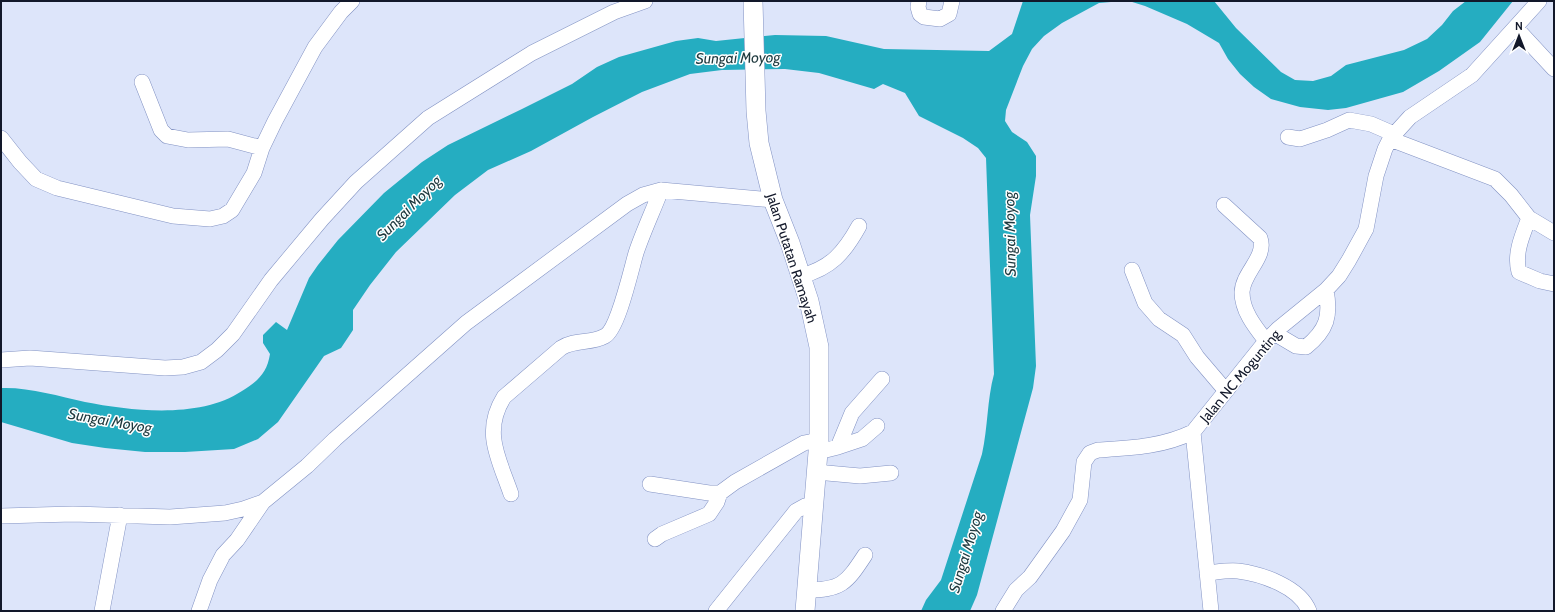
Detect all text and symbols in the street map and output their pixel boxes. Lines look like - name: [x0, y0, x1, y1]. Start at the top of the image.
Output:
- north arrow: [1499, 16, 1539, 56]
- text: N: [1515, 19, 1523, 33]
- water label: Sungai Moyog: [696, 48, 781, 68]
- water label: Sungai Moyog: [373, 171, 446, 244]
- street label: Jalan Putatan Ramayah: [762, 190, 821, 325]
- water label: Sungai Moyog: [1000, 191, 1020, 276]
- street label: Jalan NC Mogunting: [1195, 325, 1285, 427]
- water label: Sungai Moyog: [67, 405, 154, 437]
- water label: Sungai Moyog: [945, 508, 987, 595]

